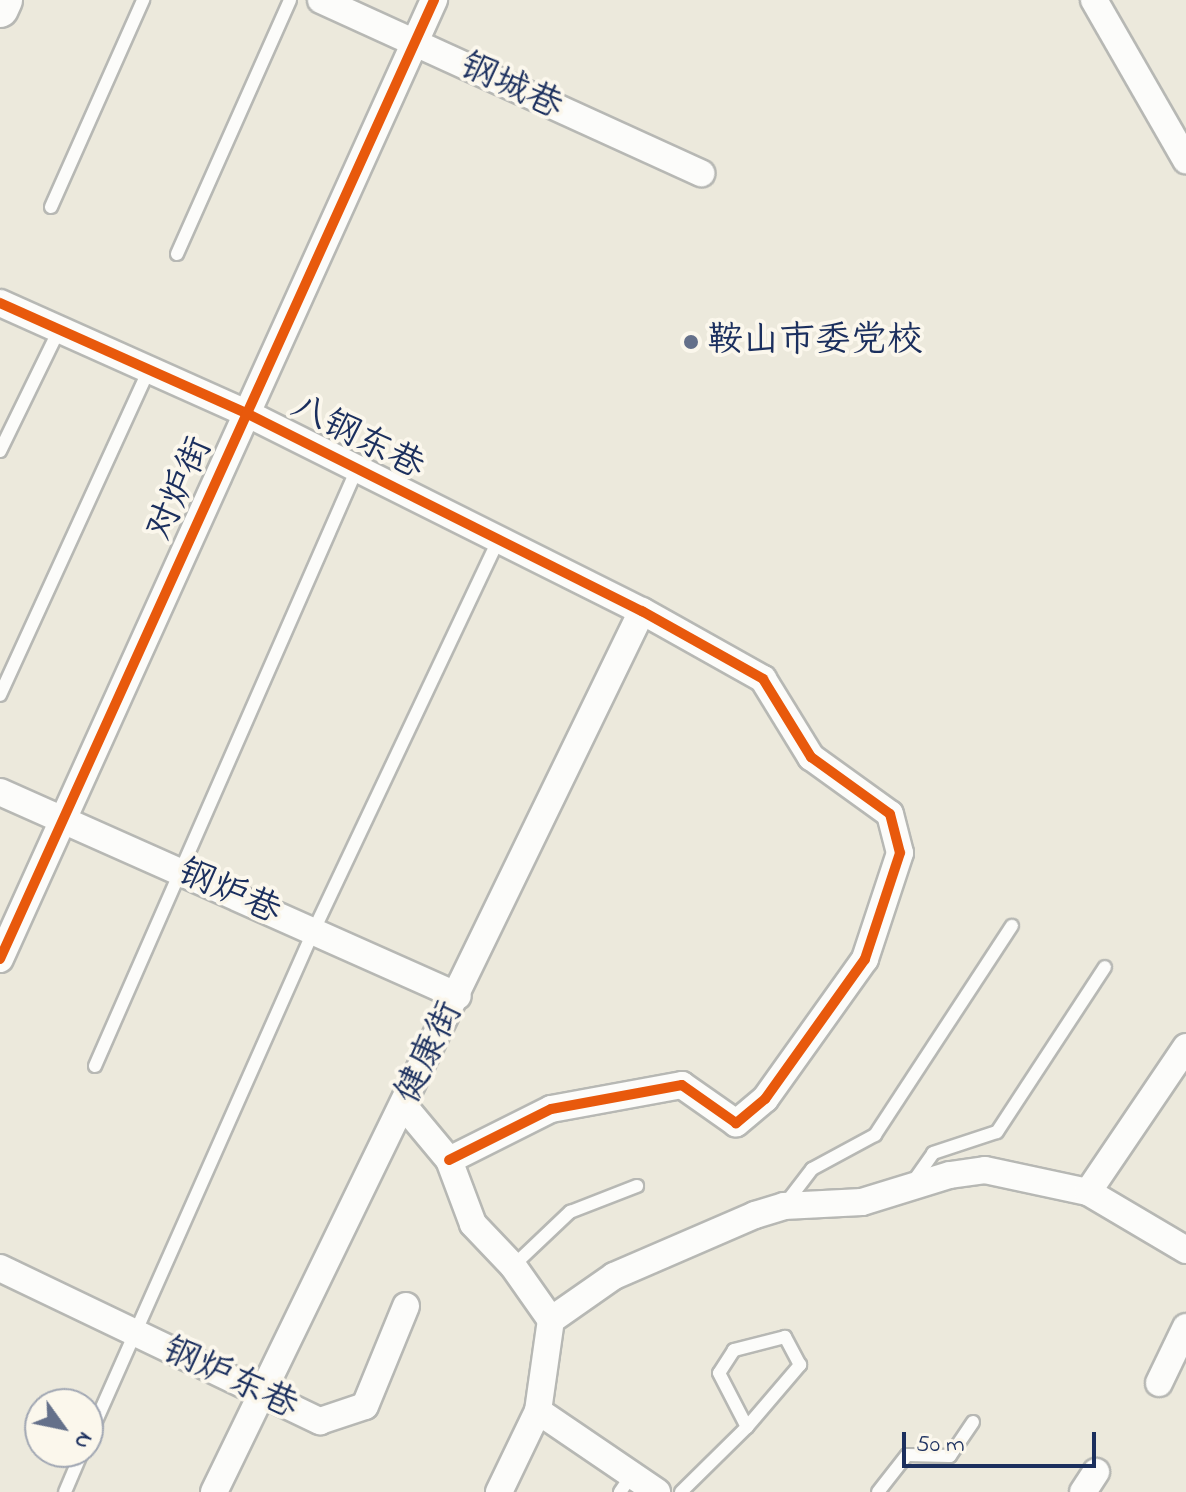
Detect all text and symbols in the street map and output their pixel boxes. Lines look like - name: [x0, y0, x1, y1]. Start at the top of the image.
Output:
- street label: 钢城巷: [453, 45, 569, 129]
- place label: 鞍山市委党校: [707, 320, 923, 364]
- marker: 鞍山市委党校: [682, 333, 700, 351]
- street label: 八钢东巷: [283, 386, 431, 490]
- street label: 对炉街: [139, 431, 223, 547]
- street label: 钢炉巷: [171, 851, 287, 935]
- street label: 健康街: [387, 995, 473, 1111]
- street label: 钢炉东巷: [156, 1329, 304, 1429]
- north arrow: [24, 1388, 104, 1468]
- scale bar: [906, 1416, 1100, 1466]
- text: N: [65, 1425, 100, 1455]
- text: 50 m: [916, 1428, 965, 1463]

